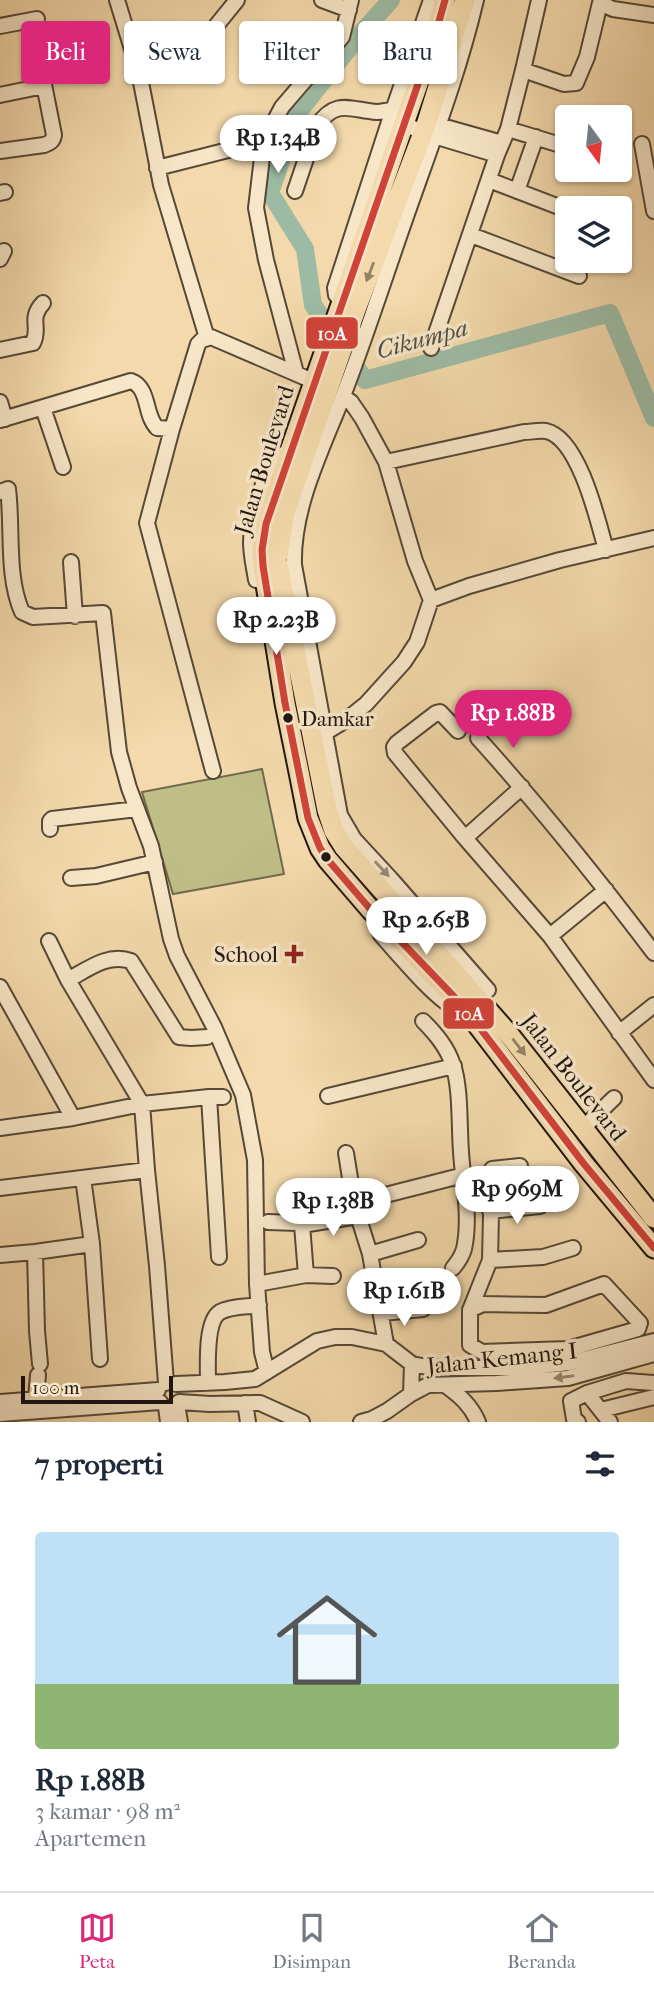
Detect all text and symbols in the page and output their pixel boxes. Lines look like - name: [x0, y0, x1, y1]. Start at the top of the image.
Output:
- chip: Beli: [21, 21, 110, 84]
- chip: Sewa: [124, 21, 225, 84]
- chip: Filter: [239, 21, 344, 84]
- chip: Baru: [358, 21, 457, 84]
- north arrow: [555, 105, 632, 182]
- map controls: [555, 105, 632, 273]
- pin: Rp 1.34B: [206, 116, 350, 175]
- text: Rp 1.34B: [236, 124, 320, 151]
- button: layers: [555, 196, 632, 273]
- one-way arrow: [364, 262, 375, 283]
- water label: Cikumpa: [373, 313, 471, 365]
- line badge: 10A: [305, 316, 359, 350]
- text: 10A: [317, 323, 347, 345]
- street label: Jalan Boulevard: [228, 382, 300, 540]
- pin: Rp 2.23B: [204, 598, 348, 657]
- text: Rp 2.23B: [233, 606, 319, 633]
- pin: Rp 1.88B: [441, 690, 585, 750]
- text: Rp 1.88B: [471, 699, 555, 726]
- place label: Damkar: [301, 707, 374, 731]
- marker: Damkar: [281, 711, 295, 725]
- unlabelled marker: [319, 850, 333, 864]
- one-way arrow: [373, 860, 389, 877]
- pin: Rp 2.65B: [354, 898, 498, 957]
- text: Rp 2.65B: [382, 906, 470, 933]
- place label: School: [214, 941, 279, 968]
- marker: School: [284, 944, 304, 964]
- line badge: 10A: [442, 997, 495, 1030]
- text: 10A: [454, 1003, 484, 1025]
- street label: Jalan Boulevard: [514, 1006, 632, 1147]
- one-way arrow: [511, 1038, 526, 1056]
- pin: Rp 969M: [452, 1166, 582, 1226]
- text: Rp 969M: [471, 1175, 563, 1202]
- pin: Rp 1.38B: [261, 1178, 405, 1238]
- text: Rp 1.38B: [292, 1187, 374, 1214]
- pin: Rp 1.61B: [332, 1268, 476, 1328]
- text: Rp 1.61B: [363, 1277, 445, 1304]
- street label: Jalan Kemang I: [424, 1337, 579, 1380]
- one-way arrow: [553, 1372, 575, 1383]
- scale bar: [21, 1373, 173, 1405]
- text: 100 m: [32, 1377, 80, 1399]
- icon: filters: [581, 1445, 619, 1483]
- text: 7 properti: [35, 1447, 163, 1482]
- icon: home: [264, 1577, 390, 1703]
- text: Rp 1.88B: [35, 1763, 146, 1798]
- text: 3 kamar · 98 m²: [35, 1798, 180, 1825]
- text: Apartemen: [35, 1825, 146, 1852]
- tab: Peta: [78, 1909, 116, 1973]
- tab: Disimpan: [272, 1909, 351, 1973]
- tab: Beranda: [507, 1909, 576, 1973]

